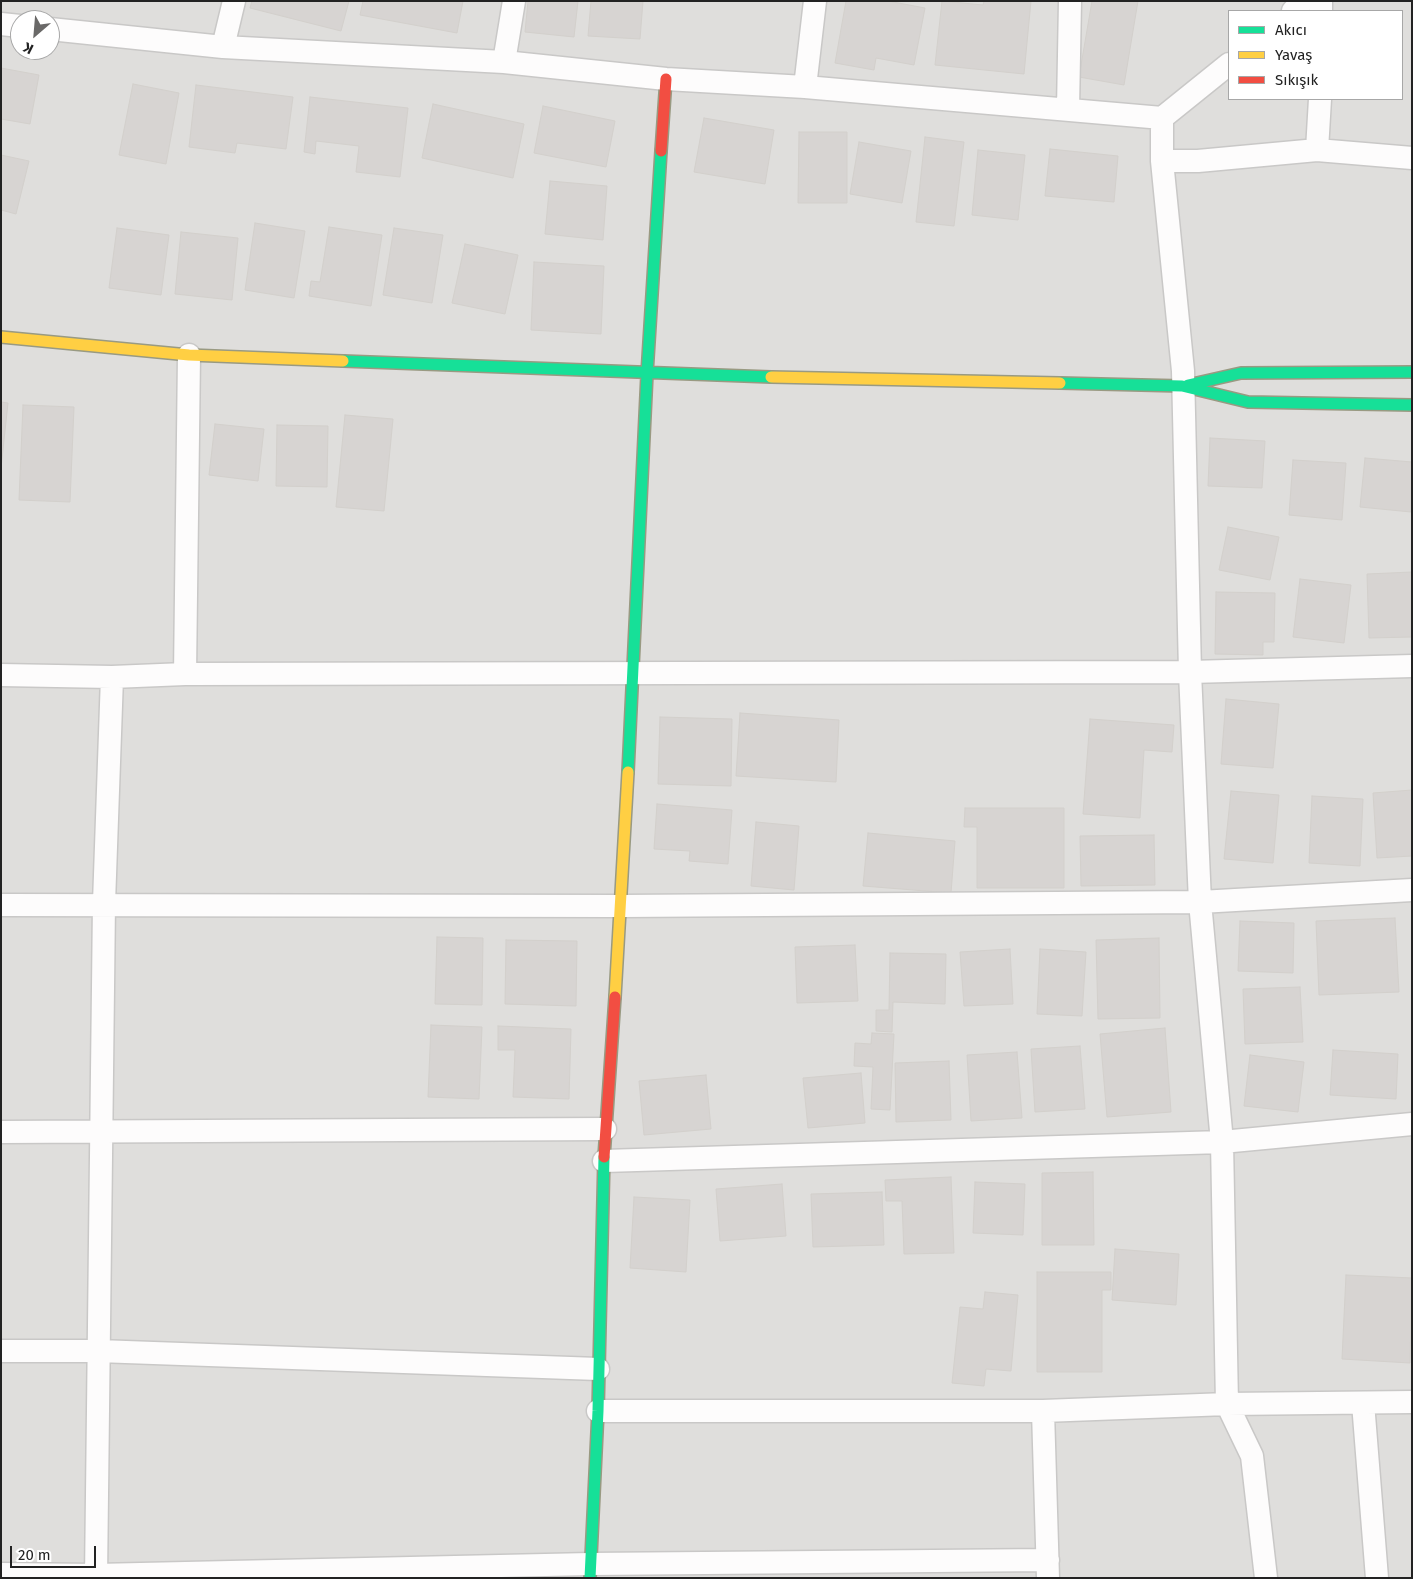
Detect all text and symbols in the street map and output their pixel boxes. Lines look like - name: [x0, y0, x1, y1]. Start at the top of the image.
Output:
- north arrow: [10, 10, 60, 60]
- legend: [1228, 10, 1403, 100]
- text: Akıcı: [1275, 21, 1307, 39]
- text: K: [21, 38, 36, 58]
- text: Yavaş: [1275, 46, 1312, 64]
- text: Sıkışık: [1275, 71, 1318, 89]
- scale bar: [12, 1536, 99, 1568]
- text: 20 m: [18, 1546, 51, 1564]

